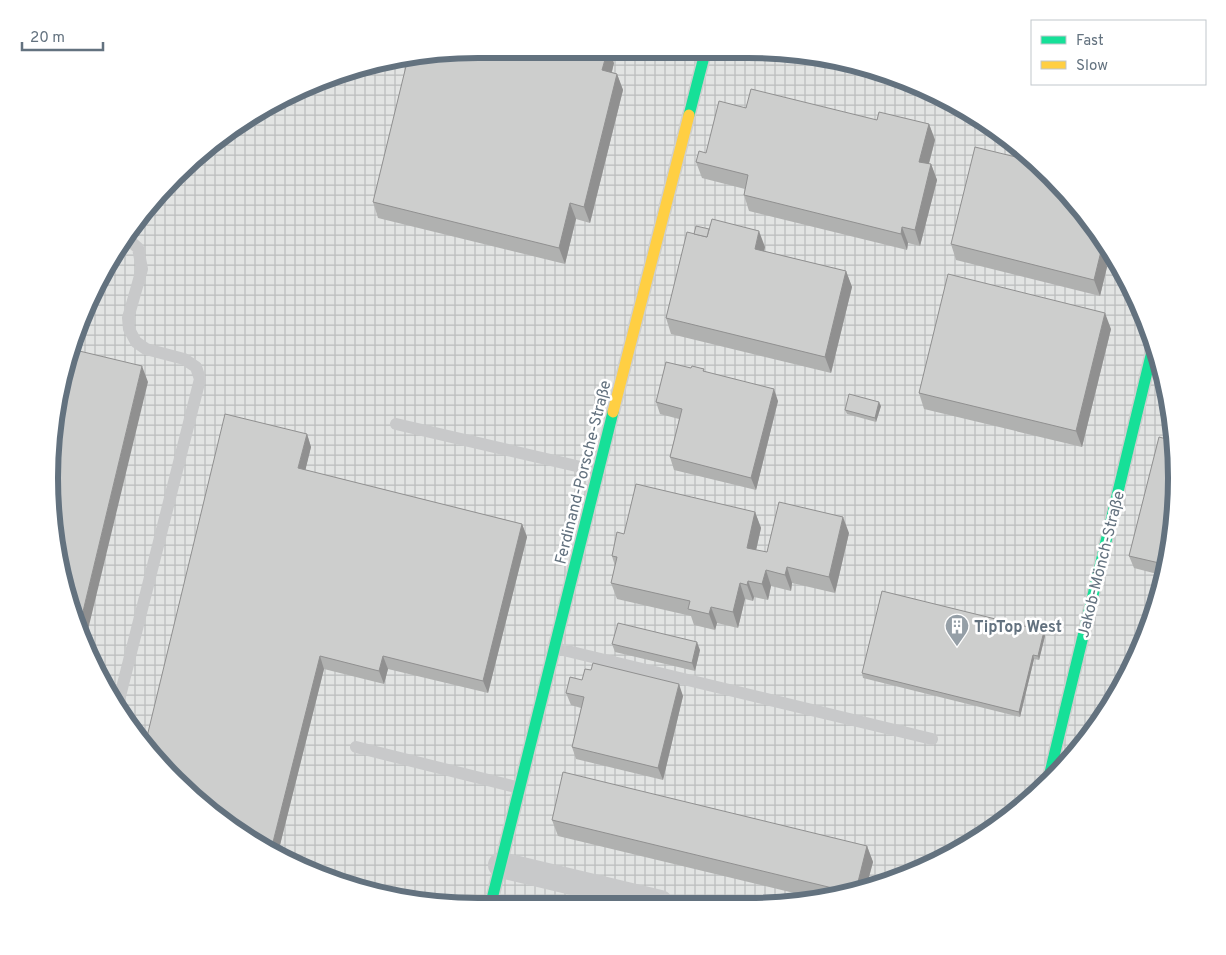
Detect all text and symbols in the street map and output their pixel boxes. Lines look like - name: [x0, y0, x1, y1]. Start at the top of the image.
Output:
- scale bar: [22, 20, 104, 52]
- legend: [1031, 20, 1206, 85]
- text: 20 m: [30, 29, 65, 48]
- text: Fast: [1076, 32, 1104, 51]
- text: Slow: [1076, 57, 1108, 76]
- street label: Ferdinand-Porsche-Straße: [551, 379, 616, 566]
- street label: Jakob-Mönch-Straße: [1074, 489, 1130, 640]
- building icon: TipTop West: [944, 613, 970, 647]
- place label: TipTop West: [974, 618, 1062, 638]

